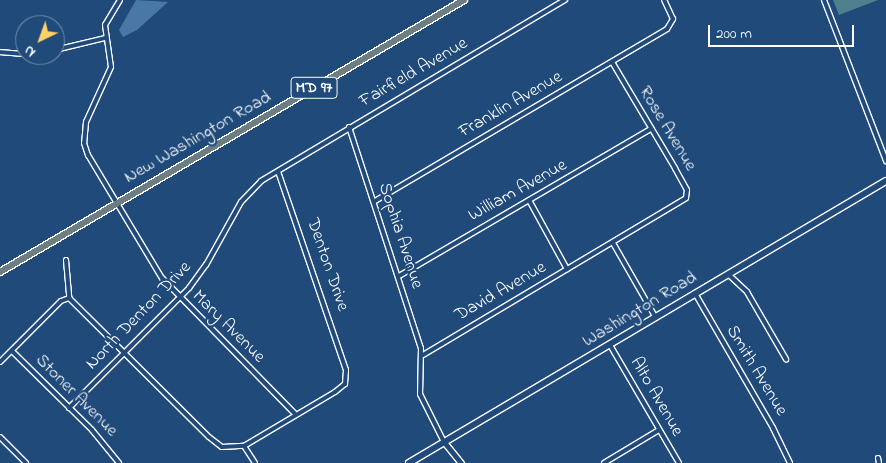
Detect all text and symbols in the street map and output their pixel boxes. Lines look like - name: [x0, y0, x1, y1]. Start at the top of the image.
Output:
- north arrow: [15, 15, 65, 65]
- scale bar: [711, 15, 857, 47]
- text: 200 m: [716, 23, 752, 45]
- street label: Fairfield Avenue: [356, 33, 472, 113]
- text: N: [20, 40, 41, 62]
- street label: Franklin Avenue: [455, 67, 567, 143]
- road number: MD 97: [290, 75, 338, 102]
- street label: Rose Avenue: [633, 83, 701, 175]
- street label: New Washington Road: [121, 87, 275, 189]
- street label: William Avenue: [465, 155, 571, 227]
- street label: Sophia Avenue: [373, 180, 427, 292]
- street label: Denton Drive: [301, 216, 353, 314]
- street label: North Denton Drive: [82, 257, 196, 375]
- street label: David Avenue: [452, 257, 550, 327]
- street label: Washington Road: [579, 267, 701, 353]
- street label: Mary Avenue: [187, 286, 269, 368]
- street label: Smith Avenue: [721, 322, 791, 420]
- street label: Stoner Avenue: [30, 350, 122, 442]
- street label: Alto Avenue: [625, 354, 687, 440]

